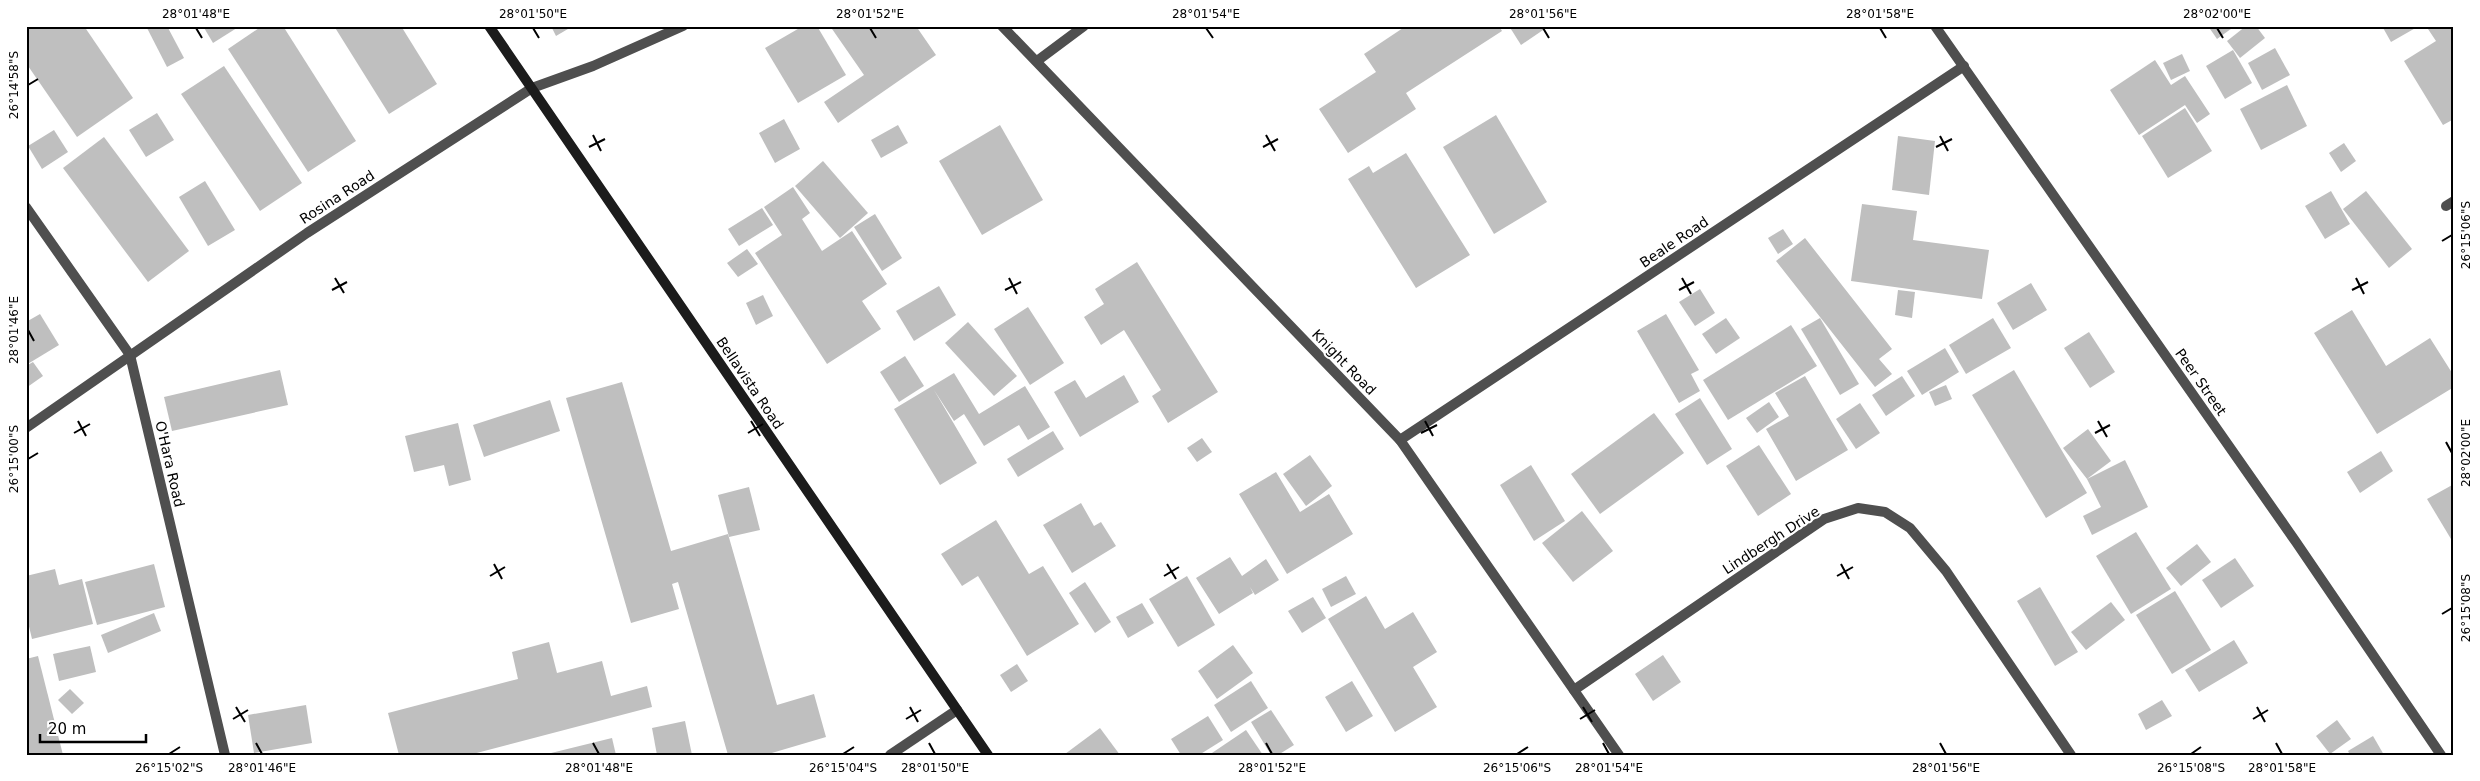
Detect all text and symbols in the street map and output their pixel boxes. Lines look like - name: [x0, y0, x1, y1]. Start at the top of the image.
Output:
- text: 28°01'48"E: [162, 7, 230, 21]
- text: 28°01'50"E: [499, 7, 567, 21]
- text: 28°01'52"E: [836, 7, 904, 21]
- text: 28°01'54"E: [1172, 7, 1240, 21]
- text: 28°01'56"E: [1509, 7, 1577, 21]
- text: 28°01'58"E: [1846, 7, 1914, 21]
- text: 28°02'00"E: [2183, 7, 2251, 21]
- text: 26°14'58"S: [7, 51, 21, 119]
- street label: Rosina Road: [297, 167, 377, 227]
- text: 26°15'06"S: [2459, 201, 2473, 269]
- street label: Beale Road: [1637, 213, 1711, 271]
- text: 28°01'46"E: [7, 296, 21, 364]
- street label: Knight Road: [1309, 326, 1379, 398]
- street label: Bellavista Road: [713, 334, 787, 432]
- street label: Peer Street: [2172, 345, 2230, 419]
- street label: O'Hara Road: [152, 419, 188, 509]
- text: 28°02'00"E: [2459, 419, 2473, 487]
- text: 26°15'00"S: [7, 425, 21, 493]
- street label: Lindbergh Drive: [1720, 503, 1822, 577]
- text: 26°15'08"S: [2459, 574, 2473, 642]
- scale bar: [40, 711, 146, 743]
- text: 20 m: [48, 720, 86, 738]
- text: 26°15'02"S: [135, 761, 203, 775]
- text: 28°01'46"E: [228, 761, 296, 775]
- text: 28°01'48"E: [565, 761, 633, 775]
- text: 26°15'04"S: [809, 761, 877, 775]
- text: 28°01'50"E: [901, 761, 969, 775]
- text: 28°01'52"E: [1238, 761, 1306, 775]
- text: 26°15'06"S: [1483, 761, 1551, 775]
- text: 28°01'54"E: [1575, 761, 1643, 775]
- text: 28°01'56"E: [1912, 761, 1980, 775]
- text: 26°15'08"S: [2157, 761, 2225, 775]
- text: 28°01'58"E: [2248, 761, 2316, 775]

